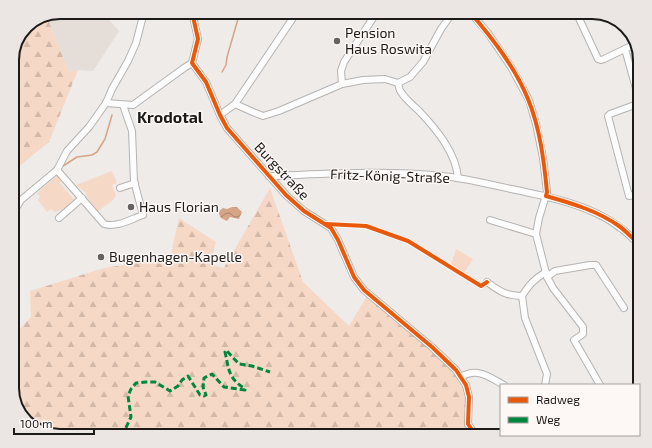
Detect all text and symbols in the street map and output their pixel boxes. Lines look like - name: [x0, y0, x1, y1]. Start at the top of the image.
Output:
- place label: Pension Haus Roswita: [345, 24, 432, 57]
- marker: Pension Haus Roswita: [332, 36, 342, 46]
- district label: Krodotal: [137, 107, 204, 126]
- street label: Burgstraße: [251, 138, 313, 203]
- street label: Fritz-König-Straße: [330, 165, 450, 186]
- place label: Haus Florian: [139, 198, 219, 215]
- marker: Haus Florian: [126, 202, 136, 212]
- place label: Bugenhagen-Kapelle: [109, 248, 242, 265]
- marker: Bugenhagen-Kapelle: [96, 252, 106, 262]
- legend: [500, 384, 640, 436]
- text: Radweg: [536, 392, 580, 406]
- scale bar: [14, 410, 94, 436]
- text: Weg: [536, 412, 561, 426]
- text: 100 m: [20, 416, 52, 430]

